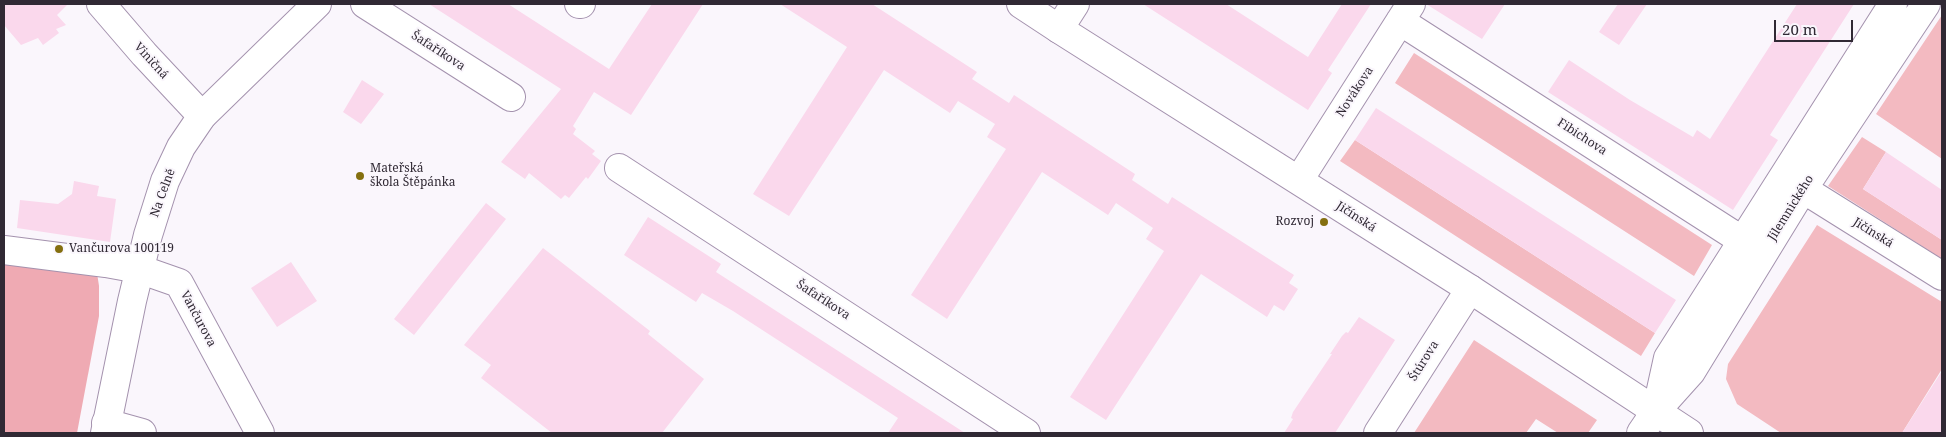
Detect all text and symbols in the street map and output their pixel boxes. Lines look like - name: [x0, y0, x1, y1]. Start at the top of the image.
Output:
- scale bar: [1776, 10, 1855, 42]
- text: 20 m: [1782, 19, 1817, 39]
- street label: Šafaříkova: [408, 28, 468, 74]
- street label: Viničná: [131, 40, 171, 82]
- street label: Novákova: [1333, 64, 1377, 120]
- street label: Fibichova: [1554, 116, 1610, 158]
- place label: Mateřská škola Štěpánka: [370, 162, 456, 190]
- street label: Na Celně: [148, 167, 178, 219]
- marker: Mateřská škola Štěpánka: [354, 170, 366, 182]
- street label: Jilemnického: [1765, 172, 1817, 244]
- street label: Jičínská: [1333, 199, 1379, 235]
- place label: Rozvoj: [1276, 215, 1314, 229]
- street label: Jičínská: [1850, 215, 1896, 251]
- marker: Rozvoj: [1318, 216, 1330, 228]
- place label: Vančurova 100119: [69, 242, 174, 256]
- marker: Vančurova 100119: [53, 243, 65, 255]
- street label: Šafaříkova: [793, 277, 853, 323]
- street label: Vančurova: [177, 288, 219, 350]
- street label: Štúrova: [1406, 338, 1442, 384]

